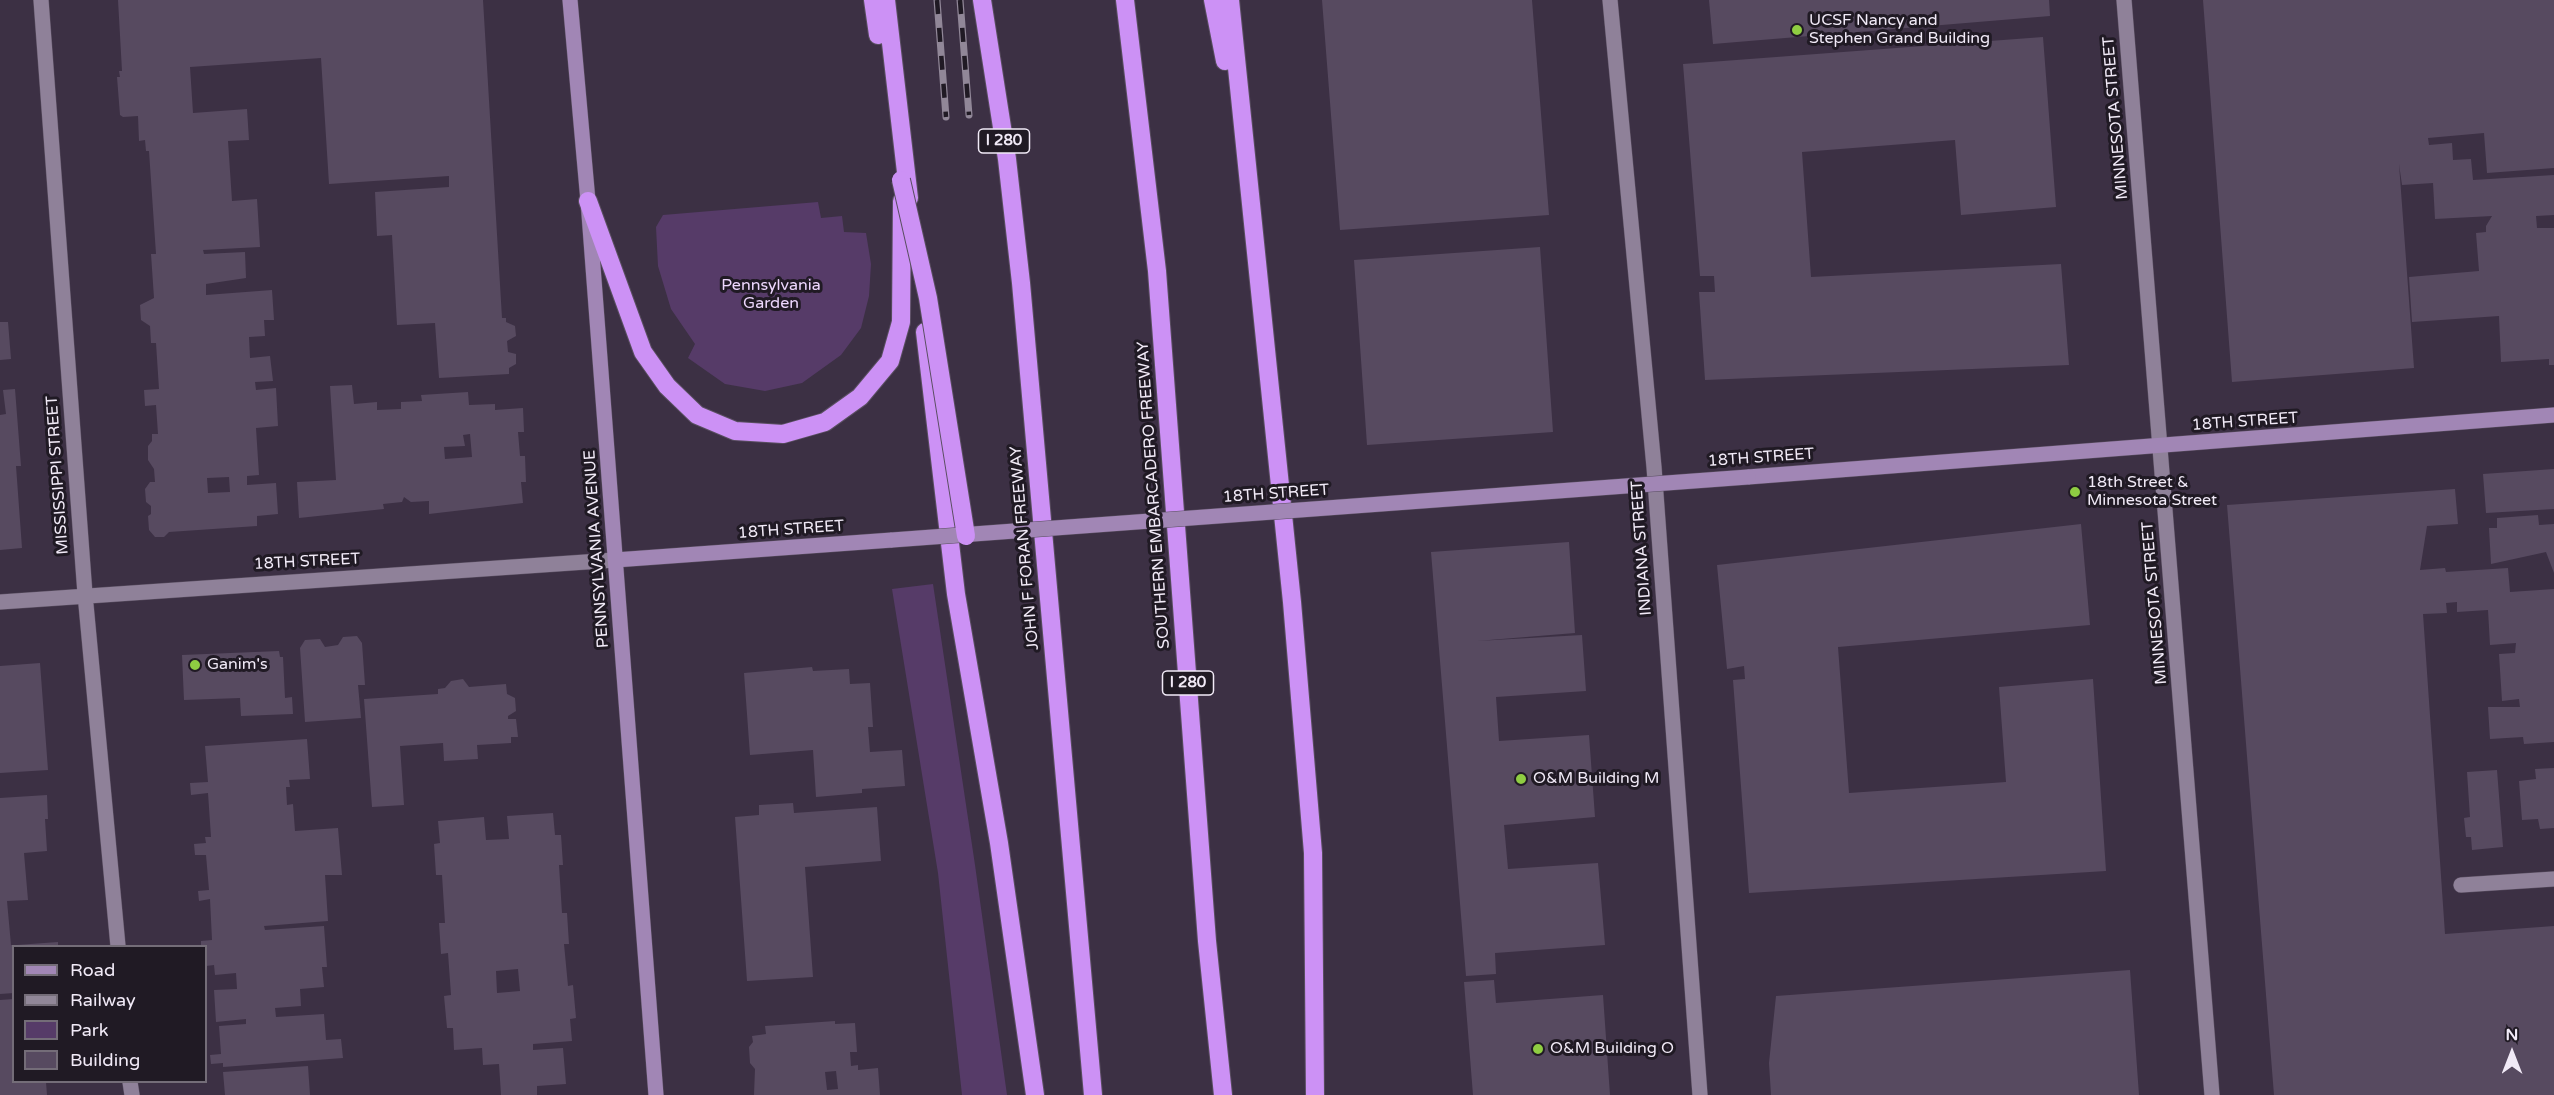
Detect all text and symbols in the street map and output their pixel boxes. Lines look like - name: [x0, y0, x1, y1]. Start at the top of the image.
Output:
- place label: UCSF Nancy and Stephen Grand Building: [1809, 11, 1990, 49]
- marker: UCSF Nancy and Stephen Grand Building: [1790, 23, 1804, 37]
- street label: MINNESOTA STREET: [2099, 36, 2133, 200]
- road number: I 280: [978, 129, 1030, 153]
- park label: Pennsylvania Garden: [721, 276, 821, 314]
- street label: SOUTHERN EMBARCADERO FREEWAY: [1134, 341, 1174, 649]
- street label: MISSISSIPPI STREET: [43, 395, 73, 555]
- street label: 18TH STREET: [2191, 409, 2299, 435]
- street label: JOHN F FORAN FREEWAY: [1006, 445, 1044, 651]
- street label: 18TH STREET: [1707, 445, 1815, 471]
- street label: PENNSYLVANIA AVENUE: [580, 449, 614, 649]
- place label: 18th Street & Minnesota Street: [2087, 473, 2217, 511]
- street label: INDIANA STREET: [1628, 480, 1656, 616]
- street label: 18TH STREET: [1222, 481, 1330, 507]
- marker: 18th Street & Minnesota Street: [2068, 485, 2082, 499]
- street label: 18TH STREET: [737, 517, 845, 543]
- street label: MINNESOTA STREET: [2138, 521, 2172, 685]
- street label: 18TH STREET: [253, 550, 361, 574]
- place label: Ganim's: [207, 655, 268, 675]
- marker: Ganim's: [188, 658, 202, 672]
- road number: I 280: [1162, 671, 1214, 695]
- place label: O&M Building M: [1533, 769, 1660, 789]
- marker: O&M Building M: [1514, 772, 1528, 786]
- legend: [12, 945, 207, 1083]
- text: Road: [70, 959, 115, 981]
- text: Railway: [70, 989, 136, 1011]
- text: Park: [70, 1019, 108, 1041]
- north arrow: [2482, 1023, 2542, 1083]
- text: N: [2506, 1025, 2518, 1045]
- place label: O&M Building O: [1550, 1039, 1674, 1059]
- marker: O&M Building O: [1531, 1042, 1545, 1056]
- text: Building: [70, 1049, 140, 1071]

